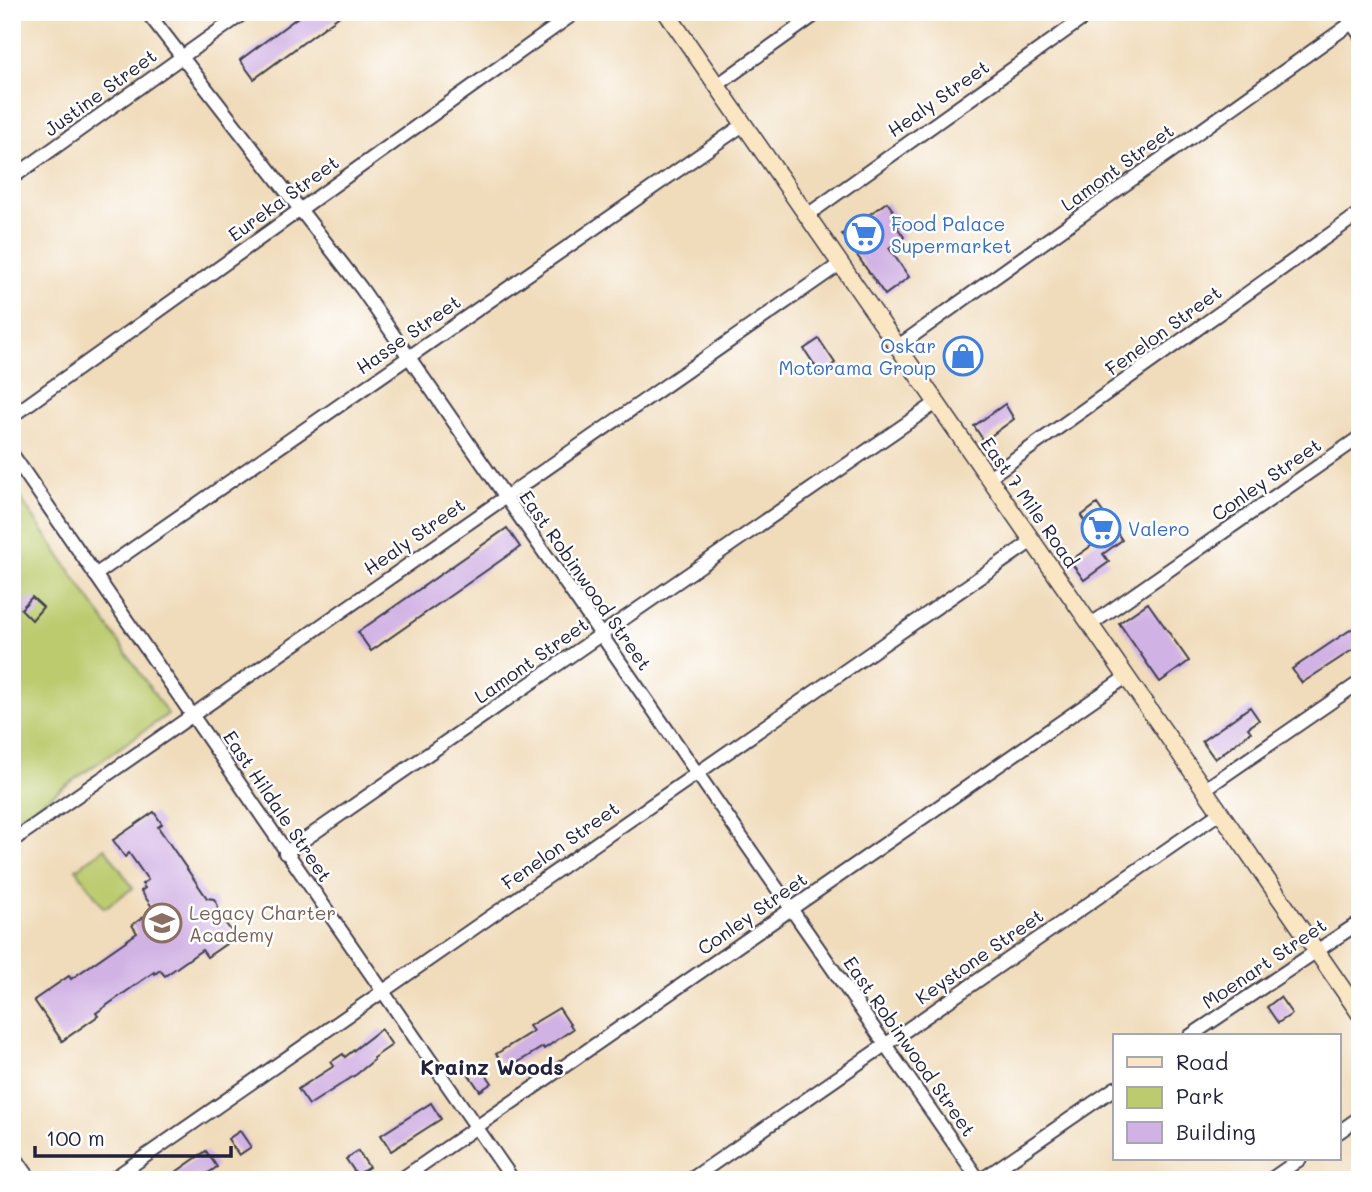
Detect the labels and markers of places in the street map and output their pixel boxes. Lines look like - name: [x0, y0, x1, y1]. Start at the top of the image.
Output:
- place label: Food Palace Supermarket: [891, 211, 1012, 258]
- supermarket icon: Food Palace Supermarket: [843, 213, 885, 255]
- place label: Oskar Motorama Group: [779, 333, 936, 380]
- shop icon: Oskar Motorama Group: [942, 335, 984, 377]
- supermarket icon: Valero: [1080, 507, 1122, 549]
- place label: Valero: [1128, 516, 1189, 541]
- place label: Legacy Charter Academy: [189, 900, 336, 947]
- school or university icon: Legacy Charter Academy: [141, 902, 183, 944]

